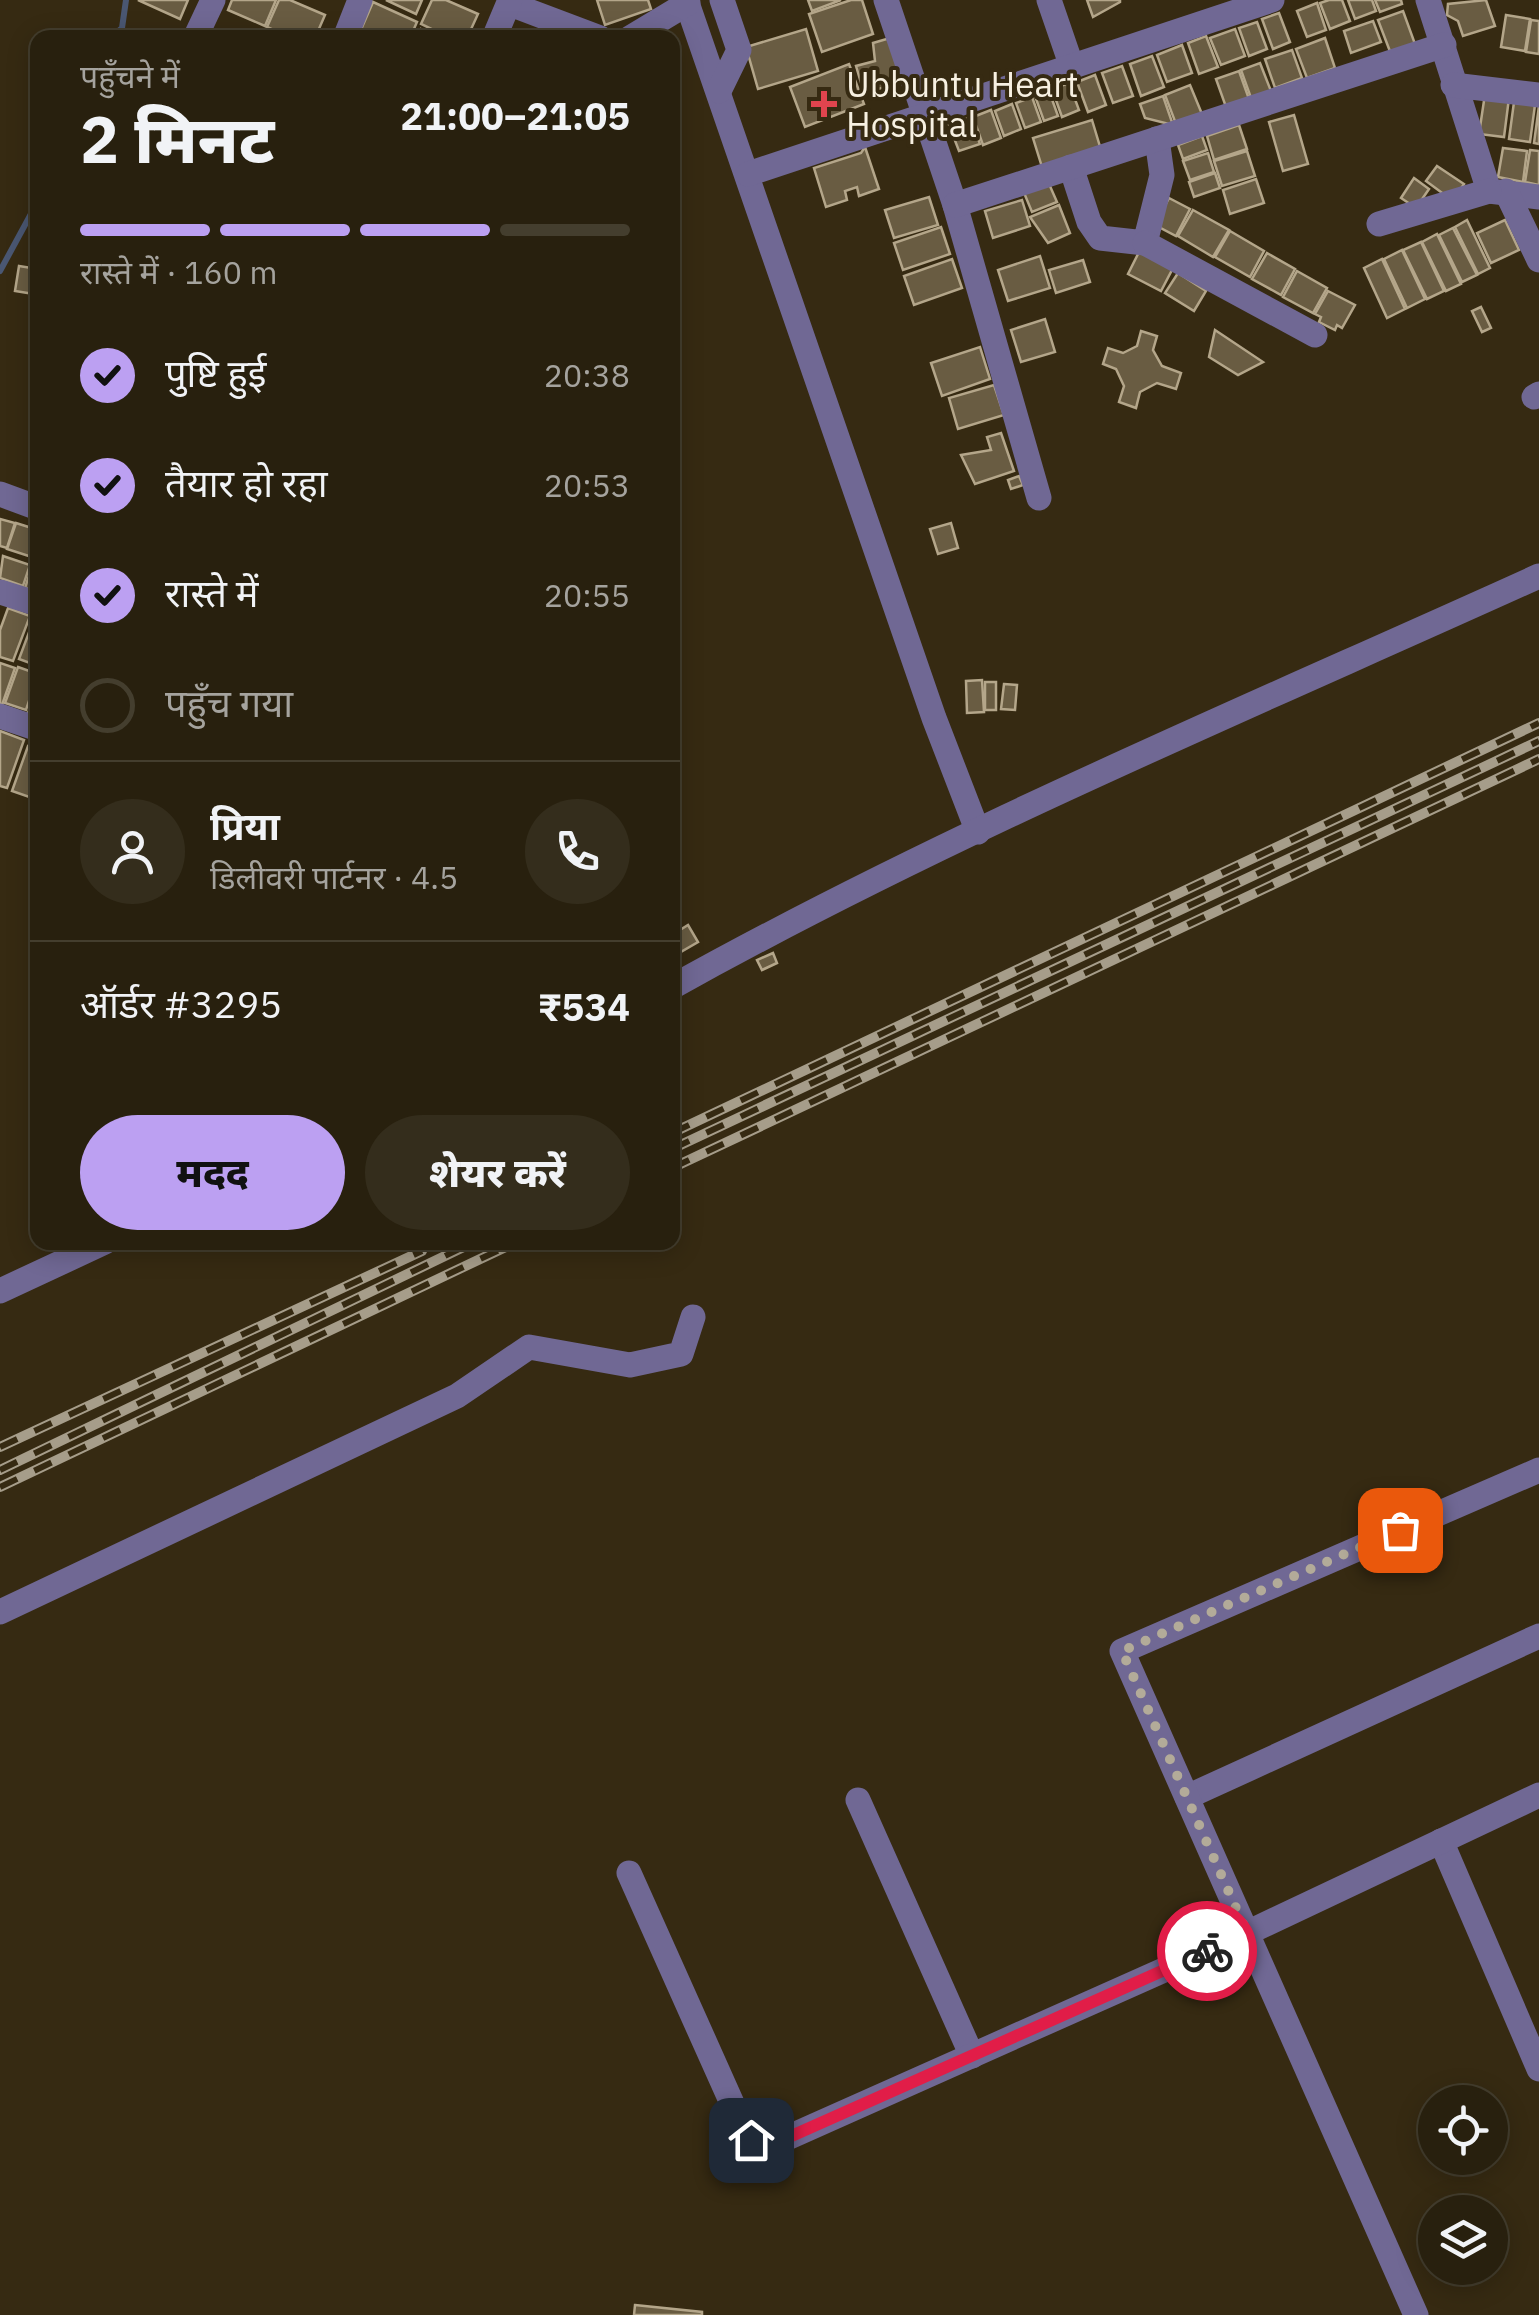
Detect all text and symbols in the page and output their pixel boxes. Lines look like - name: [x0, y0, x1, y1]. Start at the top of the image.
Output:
- text: पहुँचने में: [80, 55, 180, 97]
- place label: Ubbuntu Heart Hospital: [846, 61, 1078, 147]
- text: 21:00–21:05: [400, 91, 630, 140]
- marker: Ubbuntu Heart Hospital: [811, 91, 837, 117]
- text: 2 मिनट: [80, 96, 274, 181]
- text: रास्ते में · 160 m: [80, 251, 277, 293]
- icon: check: [80, 348, 135, 403]
- text: पुष्टि हुई: [165, 348, 266, 397]
- text: 20:38: [544, 354, 630, 396]
- icon: check: [80, 458, 135, 513]
- text: तैयार हो रहा: [165, 458, 328, 507]
- text: 20:53: [544, 464, 630, 506]
- icon: check: [80, 568, 135, 623]
- text: रास्ते में: [165, 568, 259, 617]
- text: 20:55: [544, 574, 630, 616]
- text: पहुँच गया: [165, 678, 293, 727]
- button: person: [80, 799, 185, 904]
- button: phone: [525, 799, 630, 904]
- text: प्रिया: [210, 801, 280, 850]
- text: डिलीवरी पार्टनर · 4.5: [210, 856, 458, 898]
- text: ऑर्डर #3295: [80, 979, 282, 1028]
- text: ₹534: [538, 982, 630, 1031]
- button: मदद: [80, 1115, 345, 1230]
- button: शेयर करें: [365, 1115, 630, 1230]
- pin: [1358, 1488, 1443, 1573]
- icon: bag: [1373, 1503, 1428, 1558]
- courier: [1157, 1901, 1257, 2001]
- icon: bike: [1180, 1924, 1235, 1979]
- map controls: [1418, 2085, 1508, 2285]
- button: locate: [1418, 2085, 1508, 2175]
- pin: [709, 2098, 794, 2183]
- icon: home: [724, 2113, 779, 2168]
- button: layers: [1418, 2195, 1508, 2285]

